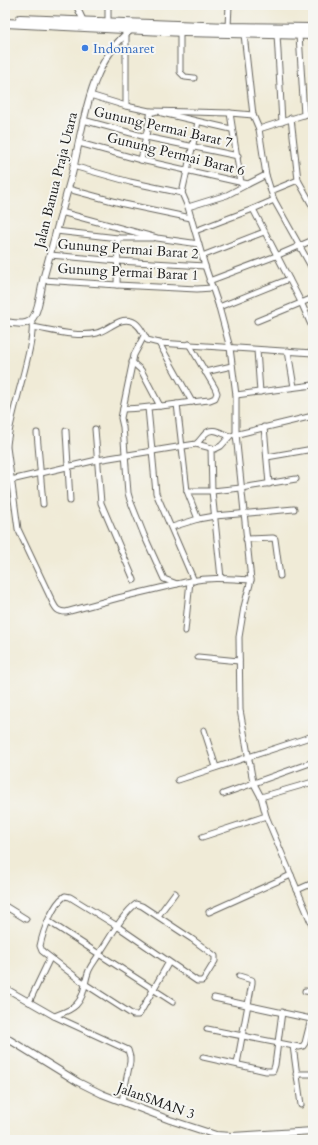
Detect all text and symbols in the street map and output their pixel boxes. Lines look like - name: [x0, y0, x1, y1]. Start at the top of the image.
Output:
- place label: Indomaret: [93, 39, 155, 58]
- marker: Indomaret: [80, 43, 90, 53]
- street label: Gunung Permai Barat 7: [92, 102, 234, 152]
- street label: Jalan Banua Praja Utara: [29, 110, 82, 252]
- street label: Gunung Permai Barat 6: [105, 128, 247, 180]
- street label: Gunung Permai Barat 2: [57, 235, 199, 263]
- street label: Gunung Permai Barat 1: [57, 259, 199, 285]
- street label: JalanSMAN 3: [113, 1077, 197, 1124]

